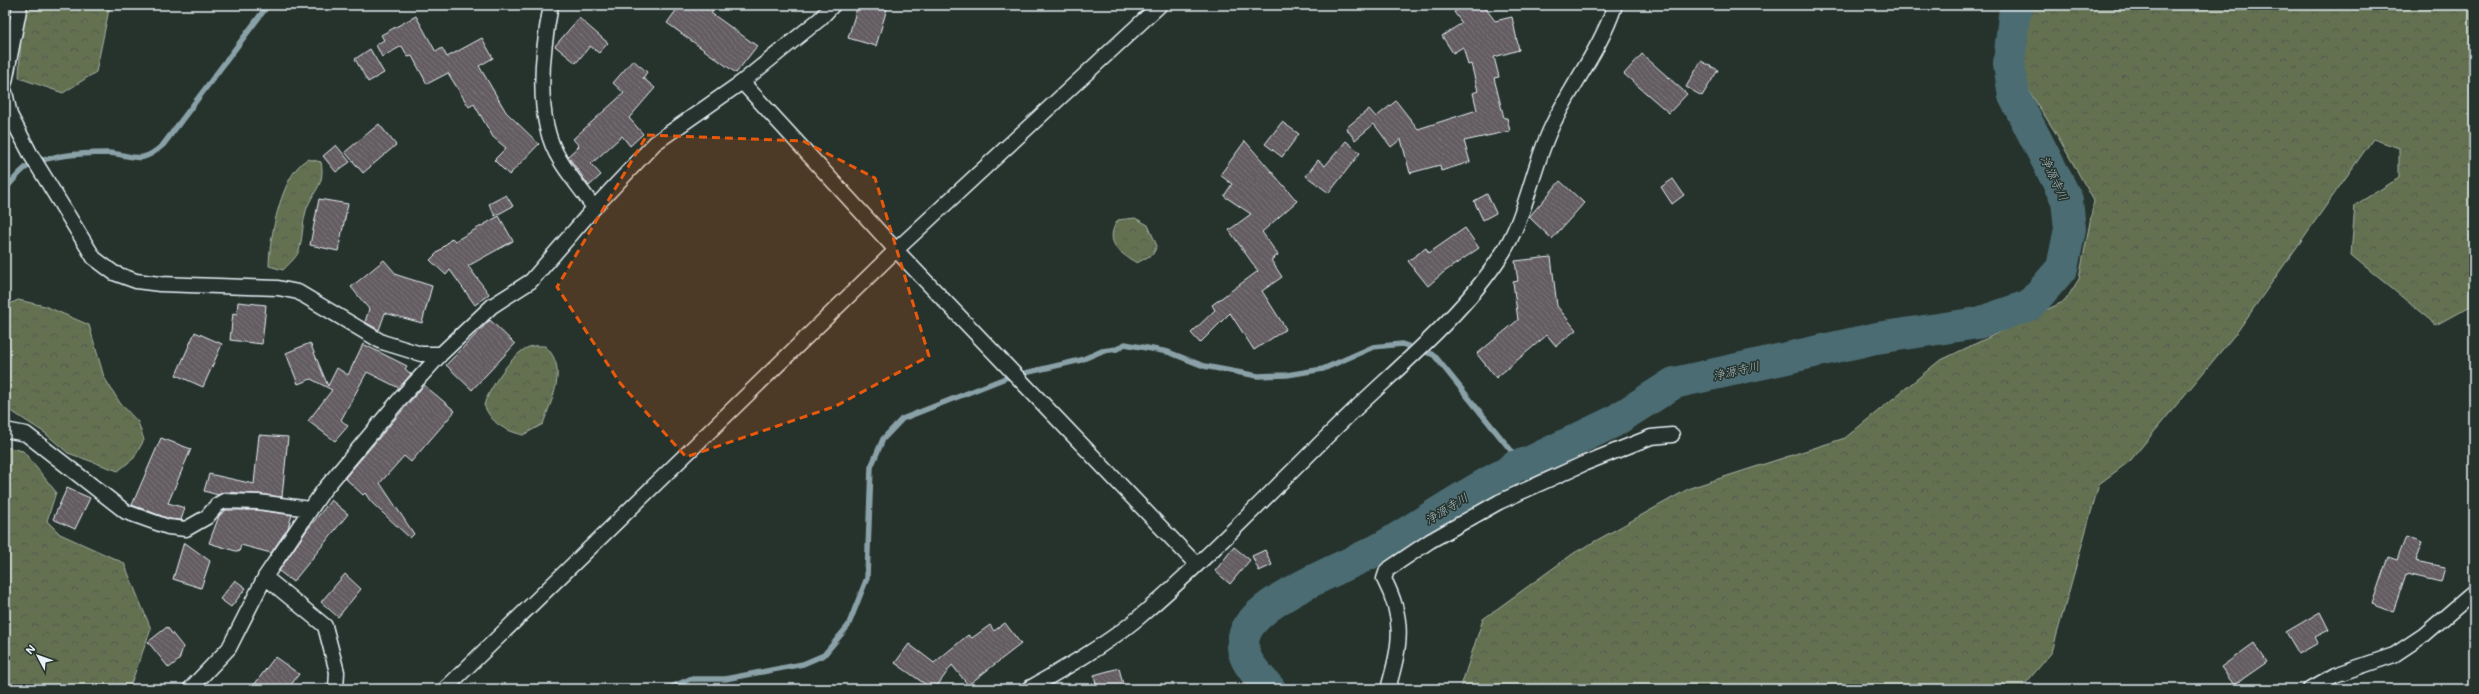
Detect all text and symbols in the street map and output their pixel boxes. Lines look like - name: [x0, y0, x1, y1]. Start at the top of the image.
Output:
- water label: 浄源寺川: [2038, 153, 2072, 203]
- water label: 浄源寺川: [1711, 357, 1761, 383]
- water label: 浄源寺川: [1421, 489, 1471, 527]
- north arrow: [18, 636, 58, 676]
- text: N: [22, 641, 38, 657]

